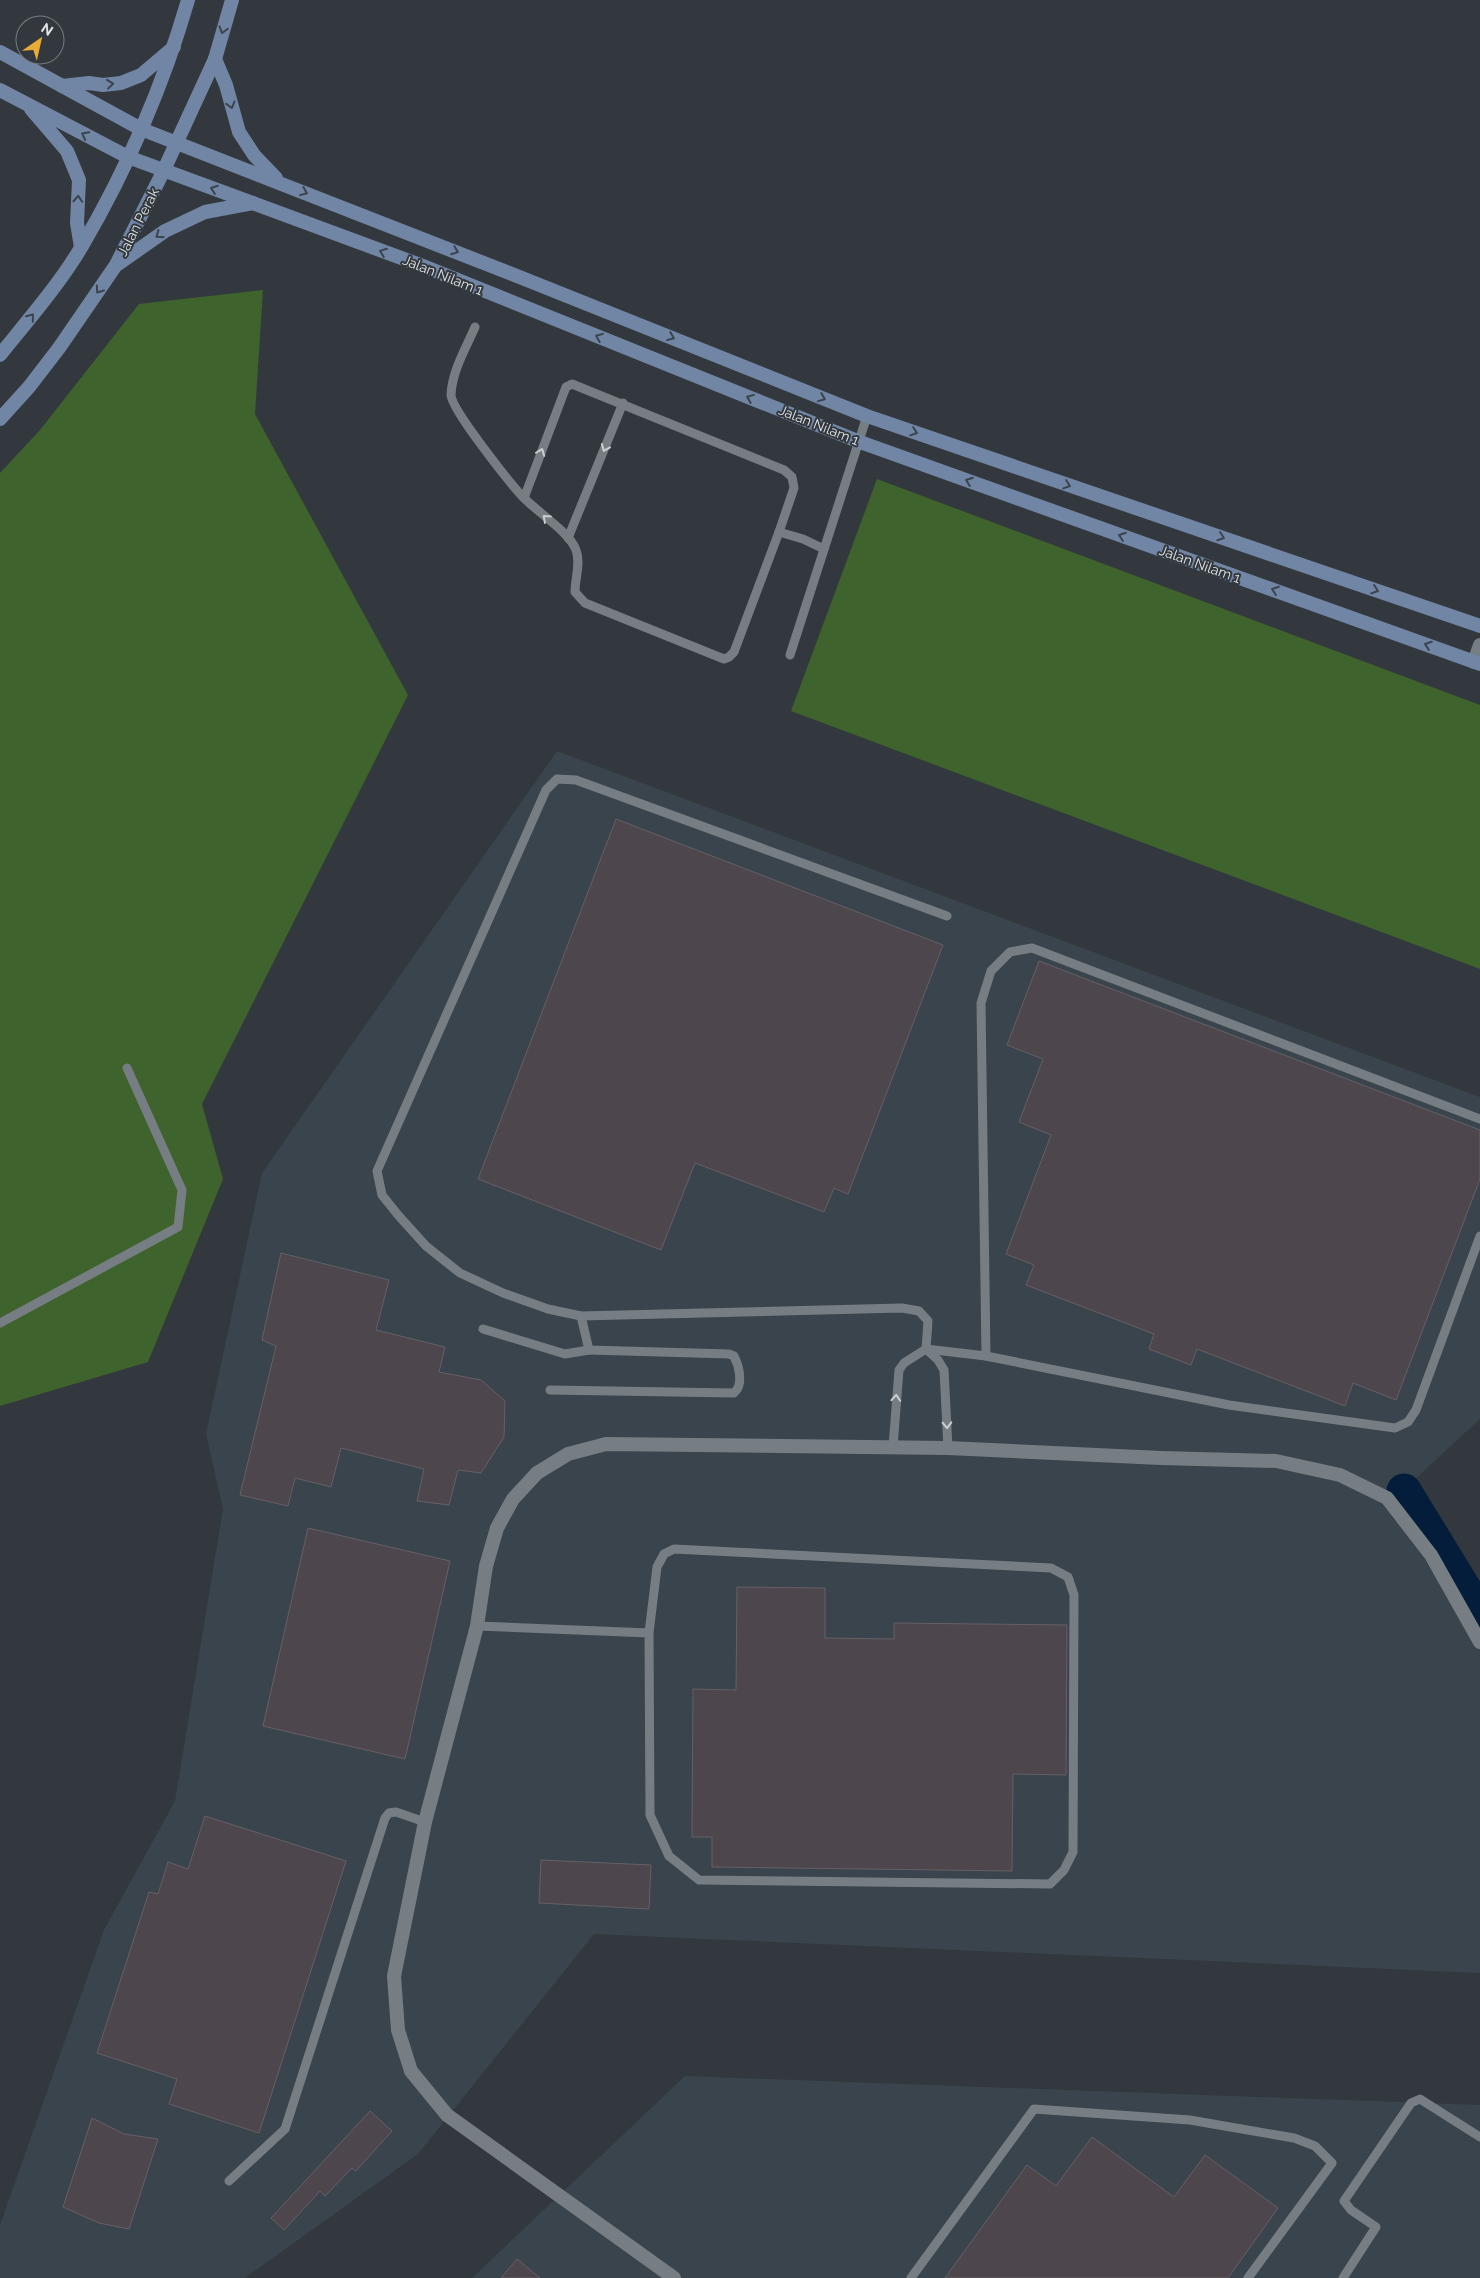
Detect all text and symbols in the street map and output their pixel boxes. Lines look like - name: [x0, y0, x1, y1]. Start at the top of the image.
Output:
- north arrow: [15, 15, 65, 65]
- text: N: [38, 20, 56, 39]
- one-way arrow: [219, 25, 229, 33]
- one-way arrow: [107, 79, 115, 90]
- one-way arrow: [226, 100, 236, 108]
- one-way arrow: [81, 131, 90, 141]
- street label: Jalan Perak: [114, 185, 162, 259]
- one-way arrow: [211, 185, 219, 195]
- one-way arrow: [299, 186, 308, 196]
- one-way arrow: [72, 195, 83, 203]
- one-way arrow: [155, 229, 165, 238]
- one-way arrow: [450, 245, 459, 256]
- one-way arrow: [379, 247, 388, 258]
- street label: Jalan Nilam 1: [401, 252, 485, 298]
- one-way arrow: [96, 284, 105, 294]
- one-way arrow: [25, 314, 33, 323]
- one-way arrow: [666, 331, 675, 342]
- one-way arrow: [595, 333, 604, 343]
- one-way arrow: [817, 392, 826, 402]
- one-way arrow: [746, 393, 755, 404]
- street label: Jalan Nilam 1: [777, 402, 861, 448]
- one-way arrow: [909, 426, 917, 436]
- one-way arrow: [600, 443, 611, 452]
- one-way arrow: [535, 449, 545, 457]
- one-way arrow: [965, 477, 974, 487]
- one-way arrow: [1063, 479, 1071, 489]
- one-way arrow: [542, 515, 551, 524]
- one-way arrow: [1216, 531, 1225, 541]
- one-way arrow: [1118, 532, 1126, 542]
- street label: Jalan Nilam 1: [1157, 542, 1243, 586]
- one-way arrow: [1370, 584, 1378, 594]
- one-way arrow: [1271, 586, 1279, 596]
- one-way arrow: [1424, 641, 1432, 651]
- one-way arrow: [890, 1394, 901, 1402]
- one-way arrow: [942, 1422, 952, 1429]

